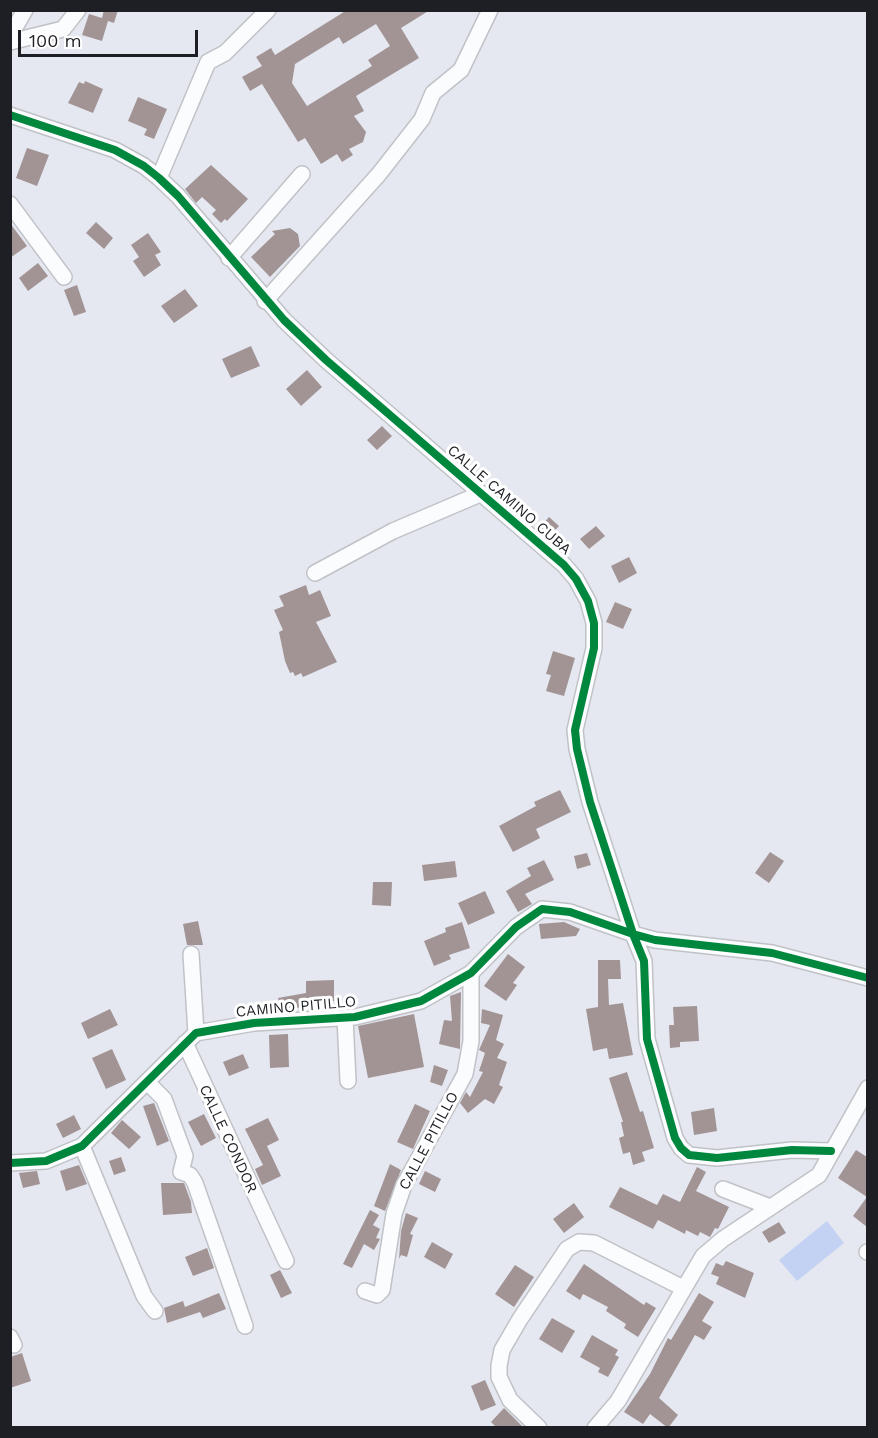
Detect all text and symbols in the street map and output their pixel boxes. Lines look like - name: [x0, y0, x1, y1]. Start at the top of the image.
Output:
- scale bar: [21, 18, 201, 56]
- text: 100 m: [29, 30, 82, 51]
- street label: CALLE CAMINO CUBA: [443, 441, 575, 559]
- street label: CAMINO PITILLO: [235, 993, 357, 1021]
- street label: CALLE CONDOR: [195, 1082, 261, 1196]
- street label: CALLE PITILLO: [396, 1089, 462, 1193]

